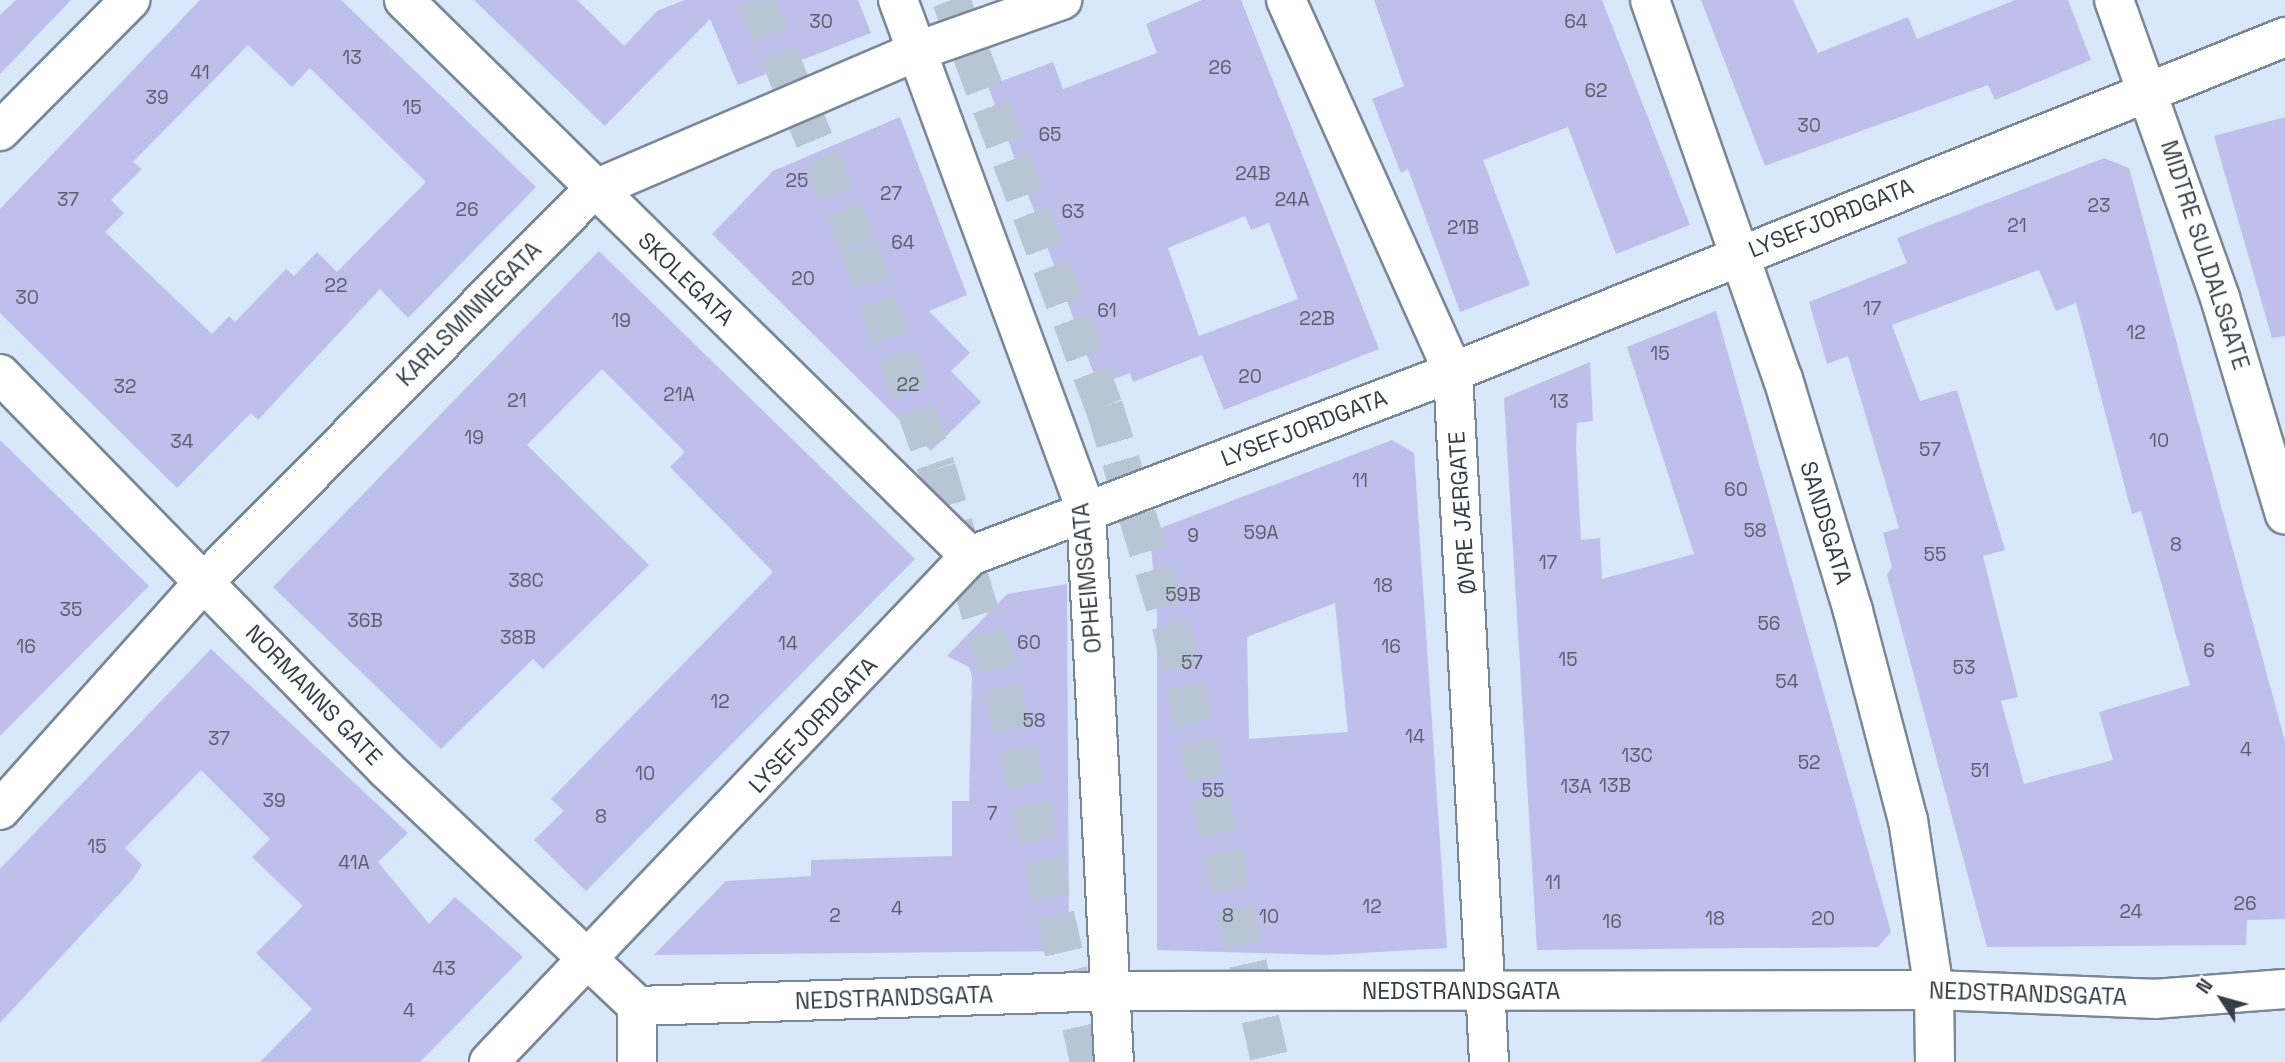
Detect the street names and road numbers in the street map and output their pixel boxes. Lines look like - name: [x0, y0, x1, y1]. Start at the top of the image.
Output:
- street label: MIDTRE SULDALSGATE: [2155, 137, 2255, 373]
- street label: LYSEFJORDGATA: [1744, 172, 1918, 264]
- street label: SKOLEGATA: [632, 227, 740, 331]
- street label: KARLSMINNEGATA: [391, 236, 547, 392]
- street label: LYSEFJORDGATA: [1217, 384, 1391, 472]
- street label: ØVRE JÆRGATE: [1443, 430, 1481, 596]
- street label: SANDSGATA: [1794, 458, 1858, 588]
- street label: OPHEIMSGATA: [1067, 502, 1107, 654]
- street label: NORMANNS GATE: [240, 619, 388, 771]
- street label: LYSEFJORDGATA: [743, 651, 883, 799]
- street label: NEDSTRANDSGATA: [1362, 977, 1560, 1005]
- street label: NEDSTRANDSGATA: [1928, 977, 2128, 1011]
- street label: NEDSTRANDSGATA: [794, 981, 994, 1015]

